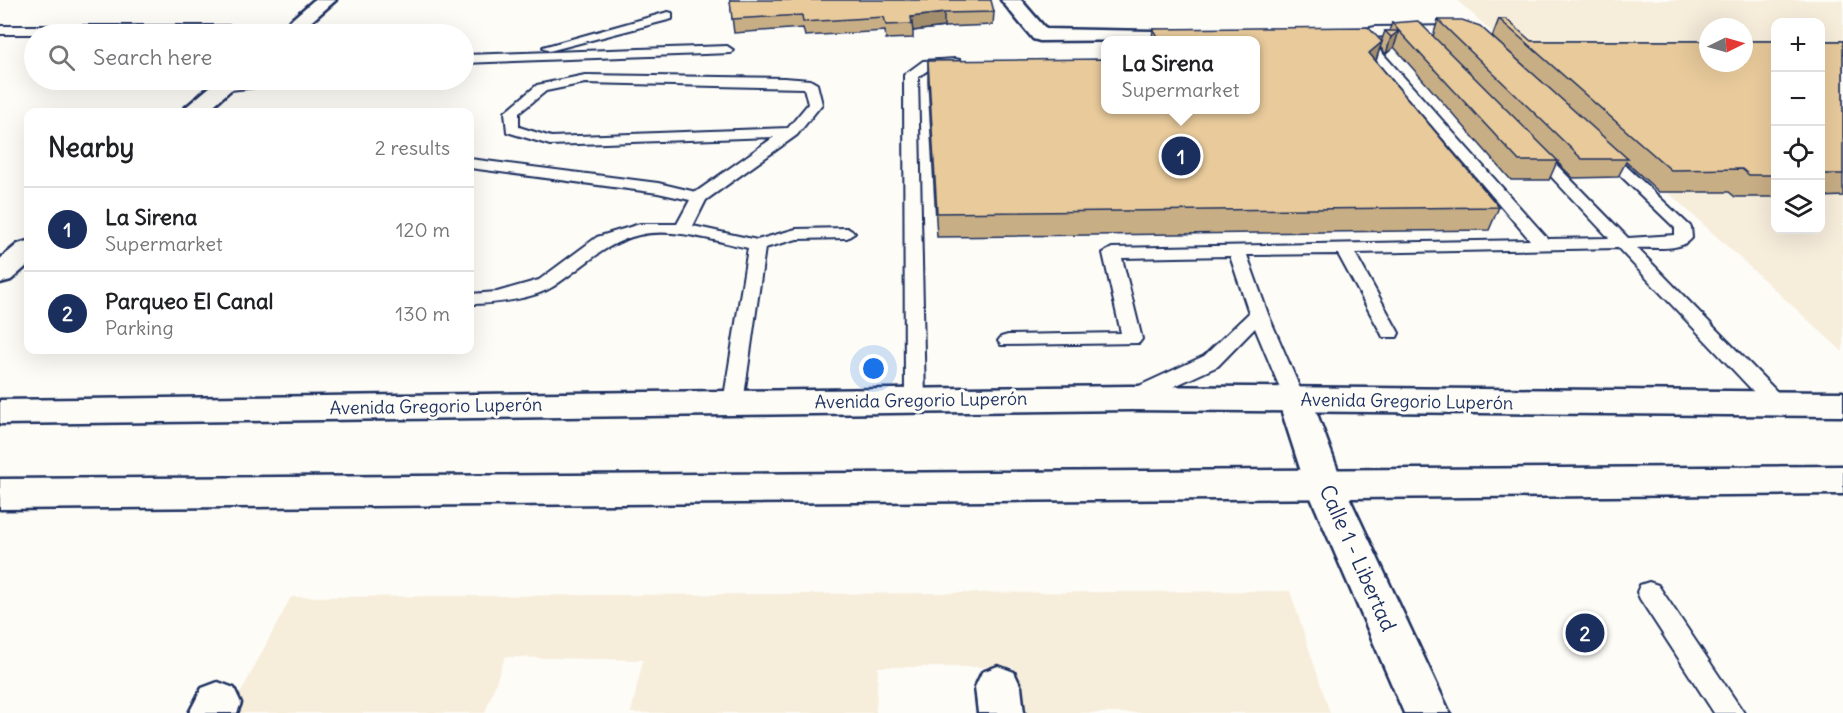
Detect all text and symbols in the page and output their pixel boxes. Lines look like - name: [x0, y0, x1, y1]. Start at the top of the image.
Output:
- north arrow: [1699, 18, 1753, 72]
- map controls: [1771, 18, 1825, 234]
- button: +: [1771, 18, 1825, 72]
- search box: [24, 24, 474, 90]
- popup: [1101, 36, 1260, 114]
- icon: search: [45, 41, 78, 74]
- text: Search here: [93, 43, 212, 71]
- text: La Sirena: [1122, 49, 1214, 77]
- button: −: [1771, 72, 1825, 126]
- text: Supermarket: [1122, 77, 1239, 102]
- button: locate: [1771, 126, 1825, 180]
- text: Nearby: [48, 131, 134, 164]
- pin: 1: [1162, 134, 1200, 178]
- text: 2 results: [375, 135, 450, 160]
- button: layers: [1771, 180, 1825, 234]
- text: La Sirena: [105, 203, 197, 231]
- text: 1: [64, 217, 71, 242]
- text: 120 m: [396, 217, 450, 242]
- text: Supermarket: [105, 231, 223, 256]
- text: Parqueo El Canal: [105, 287, 274, 315]
- text: 2: [62, 301, 73, 326]
- text: 130 m: [395, 301, 450, 326]
- text: Parking: [105, 315, 174, 340]
- your location: [859, 354, 888, 383]
- street label: Avenida Gregorio Luperón: [814, 387, 1028, 413]
- street label: Avenida Gregorio Luperón: [1300, 388, 1514, 414]
- street label: Avenida Gregorio Luperón: [329, 393, 543, 419]
- street label: Calle 1 - Libertad: [1314, 481, 1402, 635]
- pin: 2: [1566, 610, 1604, 656]

